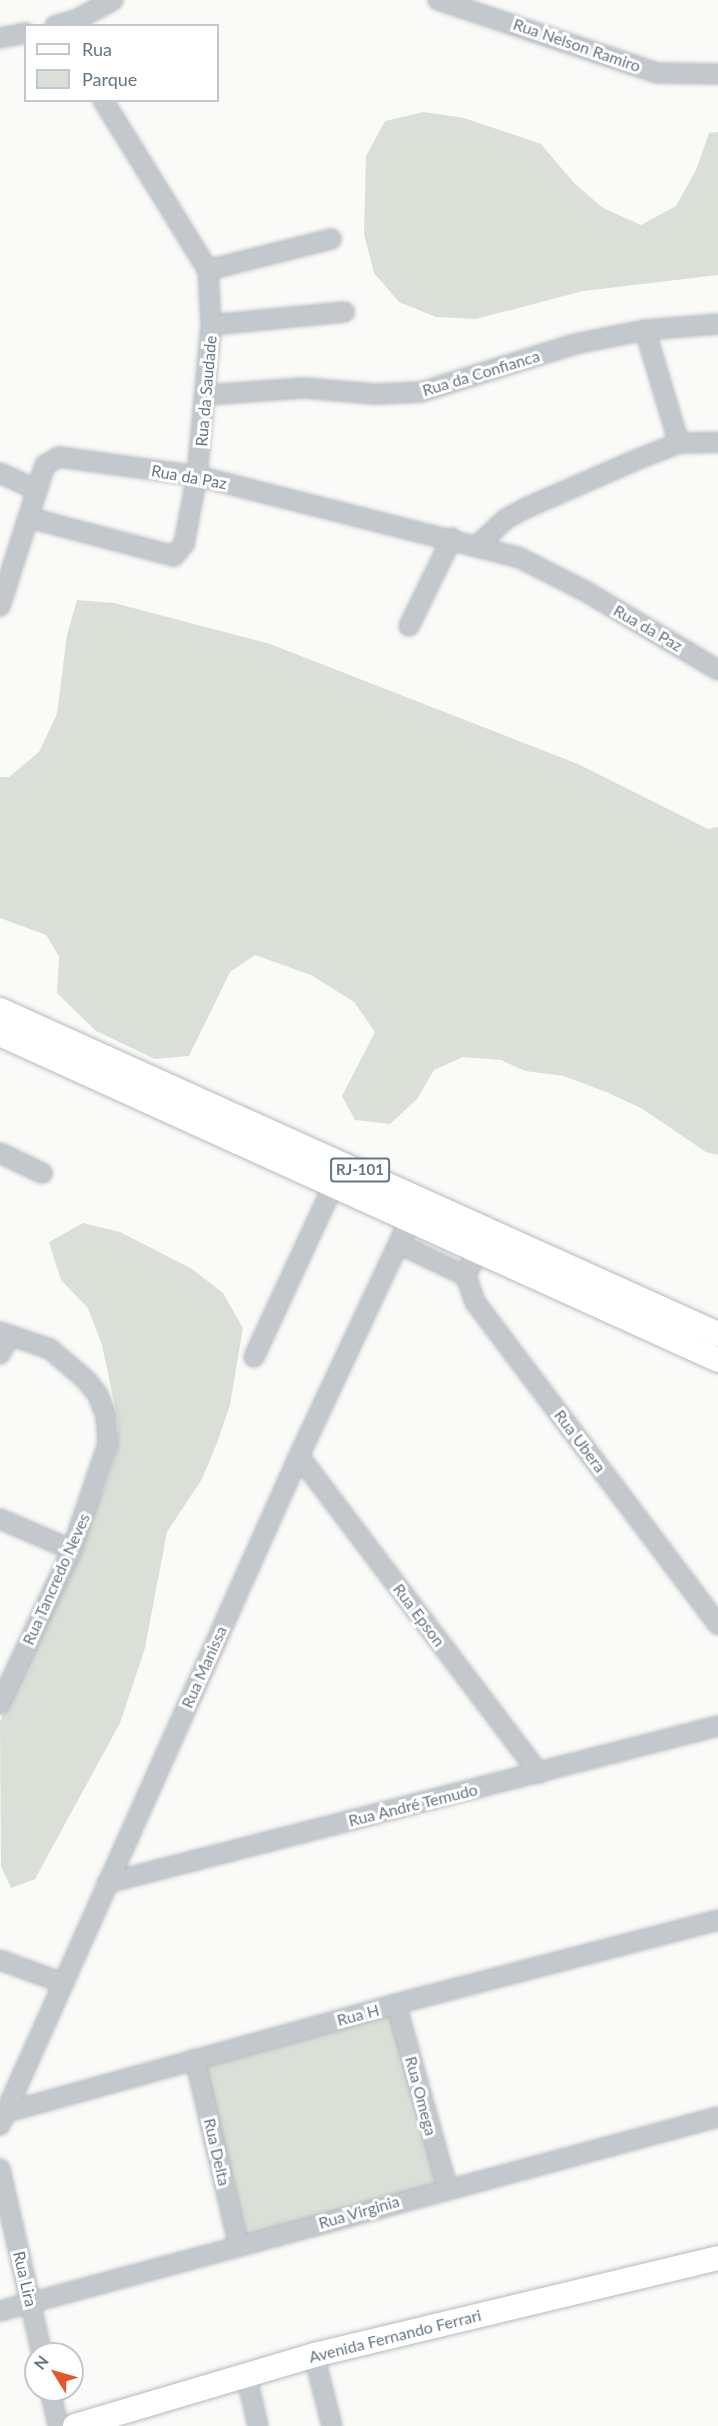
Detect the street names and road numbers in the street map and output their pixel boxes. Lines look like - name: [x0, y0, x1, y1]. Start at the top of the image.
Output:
- street label: Rua Nelson Ramiro: [511, 14, 643, 76]
- street label: Rua da Saudade: [192, 335, 220, 447]
- street label: Rua da Confianca: [420, 346, 542, 400]
- street label: Rua da Paz: [150, 461, 228, 493]
- street label: Rua da Paz: [610, 601, 686, 655]
- road number: RJ-101: [330, 1158, 390, 1182]
- street label: Rua Ubera: [550, 1406, 610, 1476]
- street label: Rua Tancredo Neves: [18, 1510, 94, 1648]
- street label: Rua Epson: [389, 1580, 449, 1650]
- street label: Rua Manissa: [177, 1623, 231, 1711]
- street label: Rua André Temudo: [346, 1780, 480, 1830]
- street label: Rua H: [335, 2000, 381, 2030]
- street label: Rua Omega: [401, 2054, 441, 2138]
- street label: Rua Delta: [200, 2116, 234, 2188]
- street label: Rua Virginia: [316, 2191, 402, 2233]
- street label: Rua Lira: [9, 2249, 41, 2309]
- street label: Avenida Fernando Ferrari: [307, 2305, 483, 2367]

